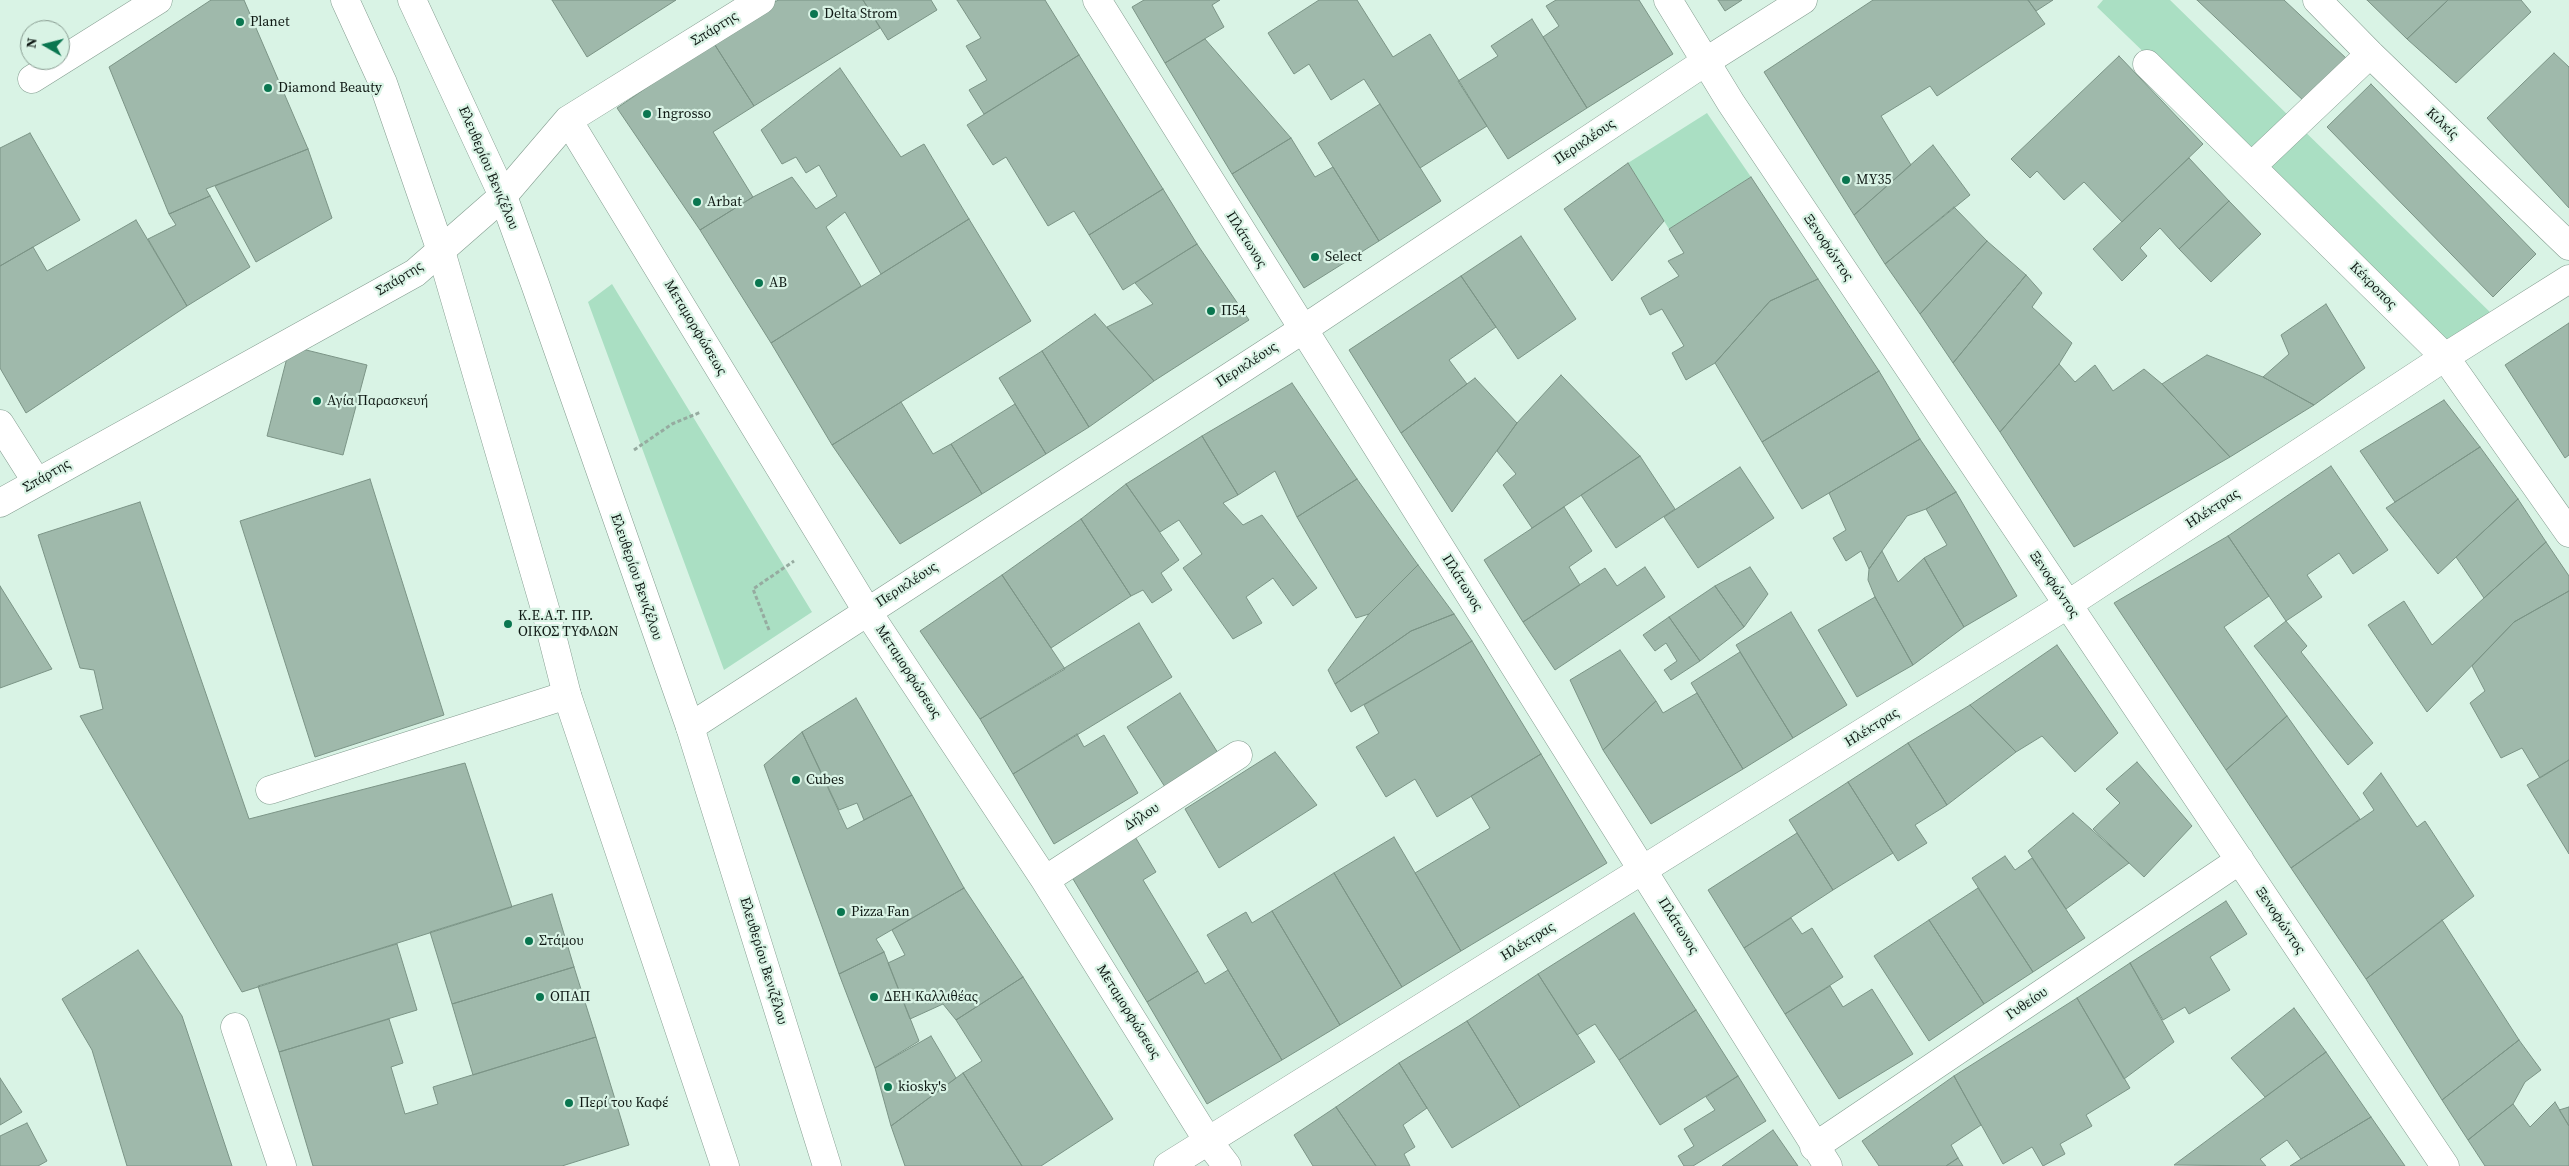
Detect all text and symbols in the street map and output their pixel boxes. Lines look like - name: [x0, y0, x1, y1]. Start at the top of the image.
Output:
- place label: Delta Strom: [824, 6, 898, 22]
- street label: Σπάρτης: [688, 8, 742, 50]
- marker: Delta Strom: [808, 8, 820, 20]
- place label: Planet: [250, 14, 290, 30]
- marker: Planet: [234, 16, 246, 28]
- north arrow: [20, 20, 70, 70]
- text: N: [21, 37, 42, 50]
- place label: Diamond Beauty: [278, 80, 382, 96]
- marker: Diamond Beauty: [262, 82, 274, 94]
- street label: Ελευθερίου Βενιζέλου: [454, 104, 522, 232]
- street label: Κιλκίς: [2422, 105, 2462, 143]
- place label: Ingrosso: [657, 106, 711, 122]
- marker: Ingrosso: [641, 108, 653, 120]
- street label: Περικλέους: [1551, 115, 1619, 169]
- place label: MY35: [1856, 172, 1891, 188]
- marker: MY35: [1840, 174, 1852, 186]
- place label: Arbat: [707, 194, 742, 210]
- marker: Arbat: [691, 196, 703, 208]
- street label: Πλάτωνος: [1222, 209, 1270, 271]
- street label: Ξενοφώντος: [1800, 212, 1856, 284]
- place label: Select: [1325, 249, 1362, 265]
- marker: Select: [1309, 251, 1321, 263]
- street label: Σπάρτης: [373, 258, 427, 300]
- street label: Κέκροπος: [2346, 259, 2400, 313]
- place label: AB: [769, 275, 787, 291]
- street label: Μεταμορφώσεως: [660, 277, 730, 379]
- marker: AB: [753, 277, 765, 289]
- place label: Π54: [1221, 303, 1246, 319]
- marker: Π54: [1205, 305, 1217, 317]
- street label: Περικλέους: [1213, 339, 1281, 391]
- place label: Αγία Παρασκευή: [327, 393, 428, 409]
- marker: Αγία Παρασκευή: [311, 395, 323, 407]
- street label: Σπάρτης: [20, 456, 74, 496]
- street label: Ηλέκτρας: [2183, 485, 2243, 533]
- street label: Ελευθερίου Βενιζέλου: [606, 512, 666, 642]
- street label: Ξενοφώντος: [2026, 549, 2082, 621]
- street label: Πλάτωνος: [1438, 552, 1486, 614]
- street label: Περικλέους: [873, 559, 941, 611]
- place label: Κ.Ε.Α.Τ. ΠΡ. ΟΙΚΟΣ ΤΥΦΛΩΝ: [518, 608, 618, 640]
- marker: Κ.Ε.Α.Τ. ΠΡ. ΟΙΚΟΣ ΤΥΦΛΩΝ: [502, 618, 514, 630]
- street label: Μεταμορφώσεως: [872, 622, 944, 722]
- street label: Ηλέκτρας: [1842, 705, 1902, 751]
- place label: Cubes: [806, 772, 844, 788]
- marker: Cubes: [790, 774, 802, 786]
- street label: Δήλου: [1122, 800, 1162, 834]
- street label: Ξενοφώντος: [2252, 885, 2308, 957]
- street label: Ελευθερίου Βενιζέλου: [736, 895, 790, 1027]
- street label: Πλάτωνος: [1654, 895, 1702, 957]
- place label: Pizza Fan: [851, 904, 910, 920]
- marker: Pizza Fan: [835, 906, 847, 918]
- street label: Ηλέκτρας: [1498, 919, 1558, 965]
- place label: Στάμου: [539, 933, 583, 949]
- marker: Στάμου: [523, 935, 535, 947]
- street label: Μεταμορφώσεως: [1092, 962, 1164, 1062]
- street label: Γυθείου: [2003, 984, 2051, 1024]
- place label: ΟΠΑΠ: [550, 989, 590, 1005]
- place label: ΔΕΗ Καλλιθέας: [884, 989, 978, 1005]
- marker: ΟΠΑΠ: [534, 991, 546, 1003]
- marker: ΔΕΗ Καλλιθέας: [868, 991, 880, 1003]
- place label: kiosky's: [898, 1079, 946, 1095]
- marker: kiosky's: [882, 1081, 894, 1093]
- place label: Περί του Καφέ: [579, 1095, 668, 1111]
- marker: Περί του Καφέ: [563, 1097, 575, 1109]

